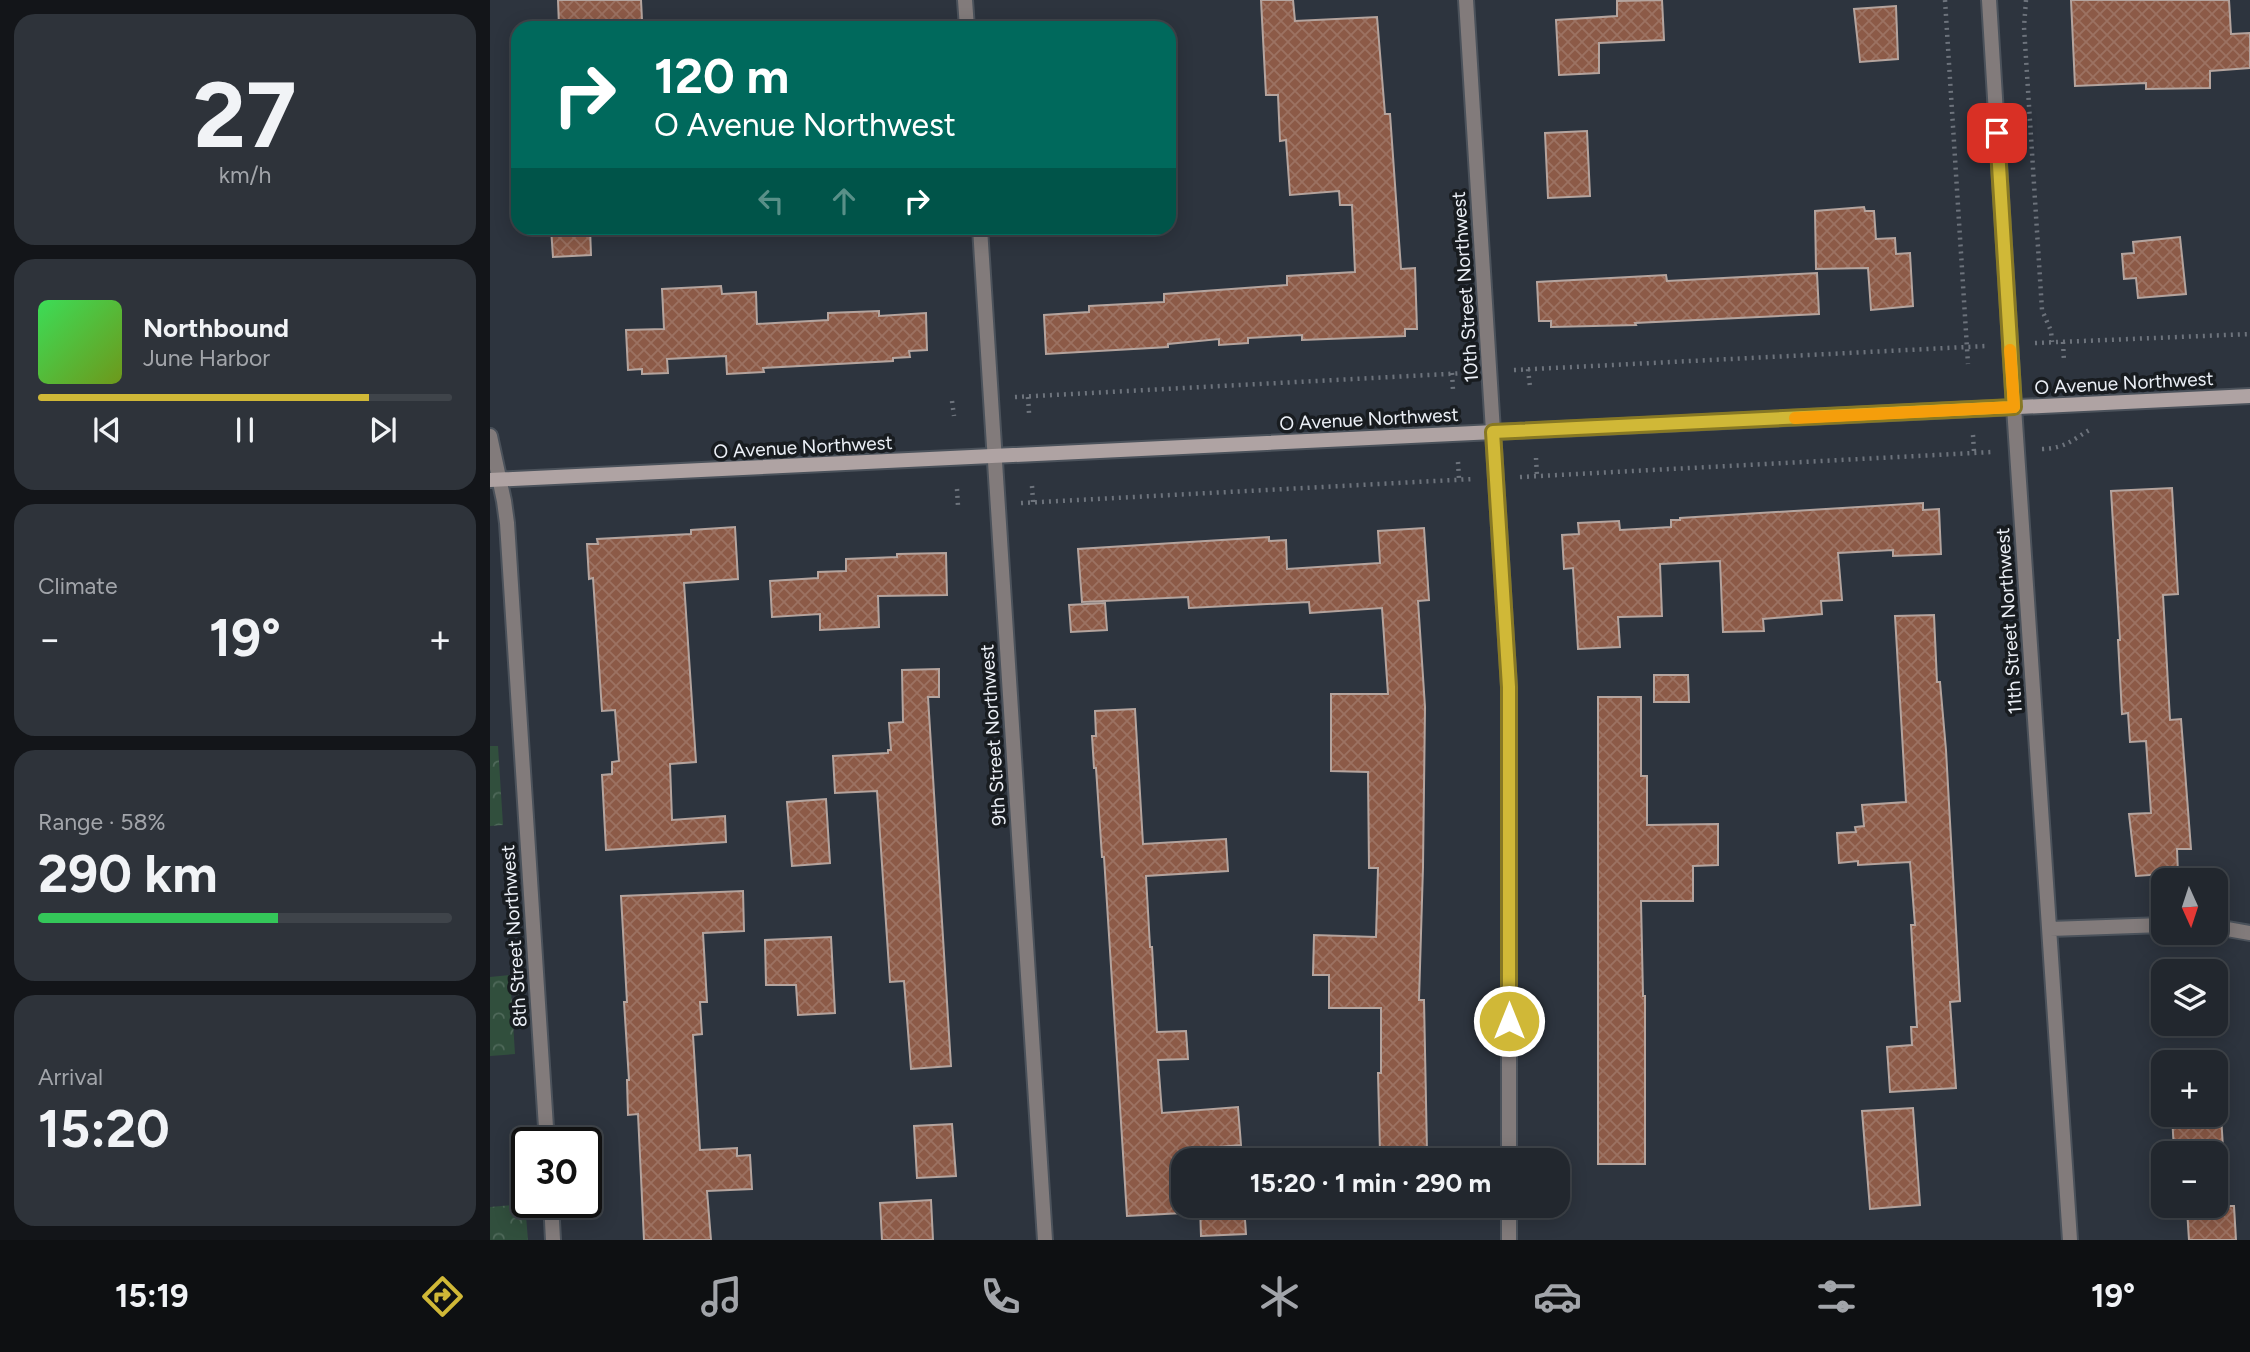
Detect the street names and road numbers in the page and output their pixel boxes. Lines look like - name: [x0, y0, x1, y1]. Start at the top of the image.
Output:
- street label: 10th Street Northwest: [1447, 191, 1483, 383]
- street label: O Avenue Northwest: [2034, 367, 2214, 399]
- street label: O Avenue Northwest: [1279, 403, 1459, 435]
- street label: O Avenue Northwest: [713, 431, 893, 463]
- street label: 11th Street Northwest: [1991, 527, 2027, 715]
- street label: 9th Street Northwest: [975, 643, 1011, 827]
- street label: 8th Street Northwest: [496, 844, 532, 1028]

